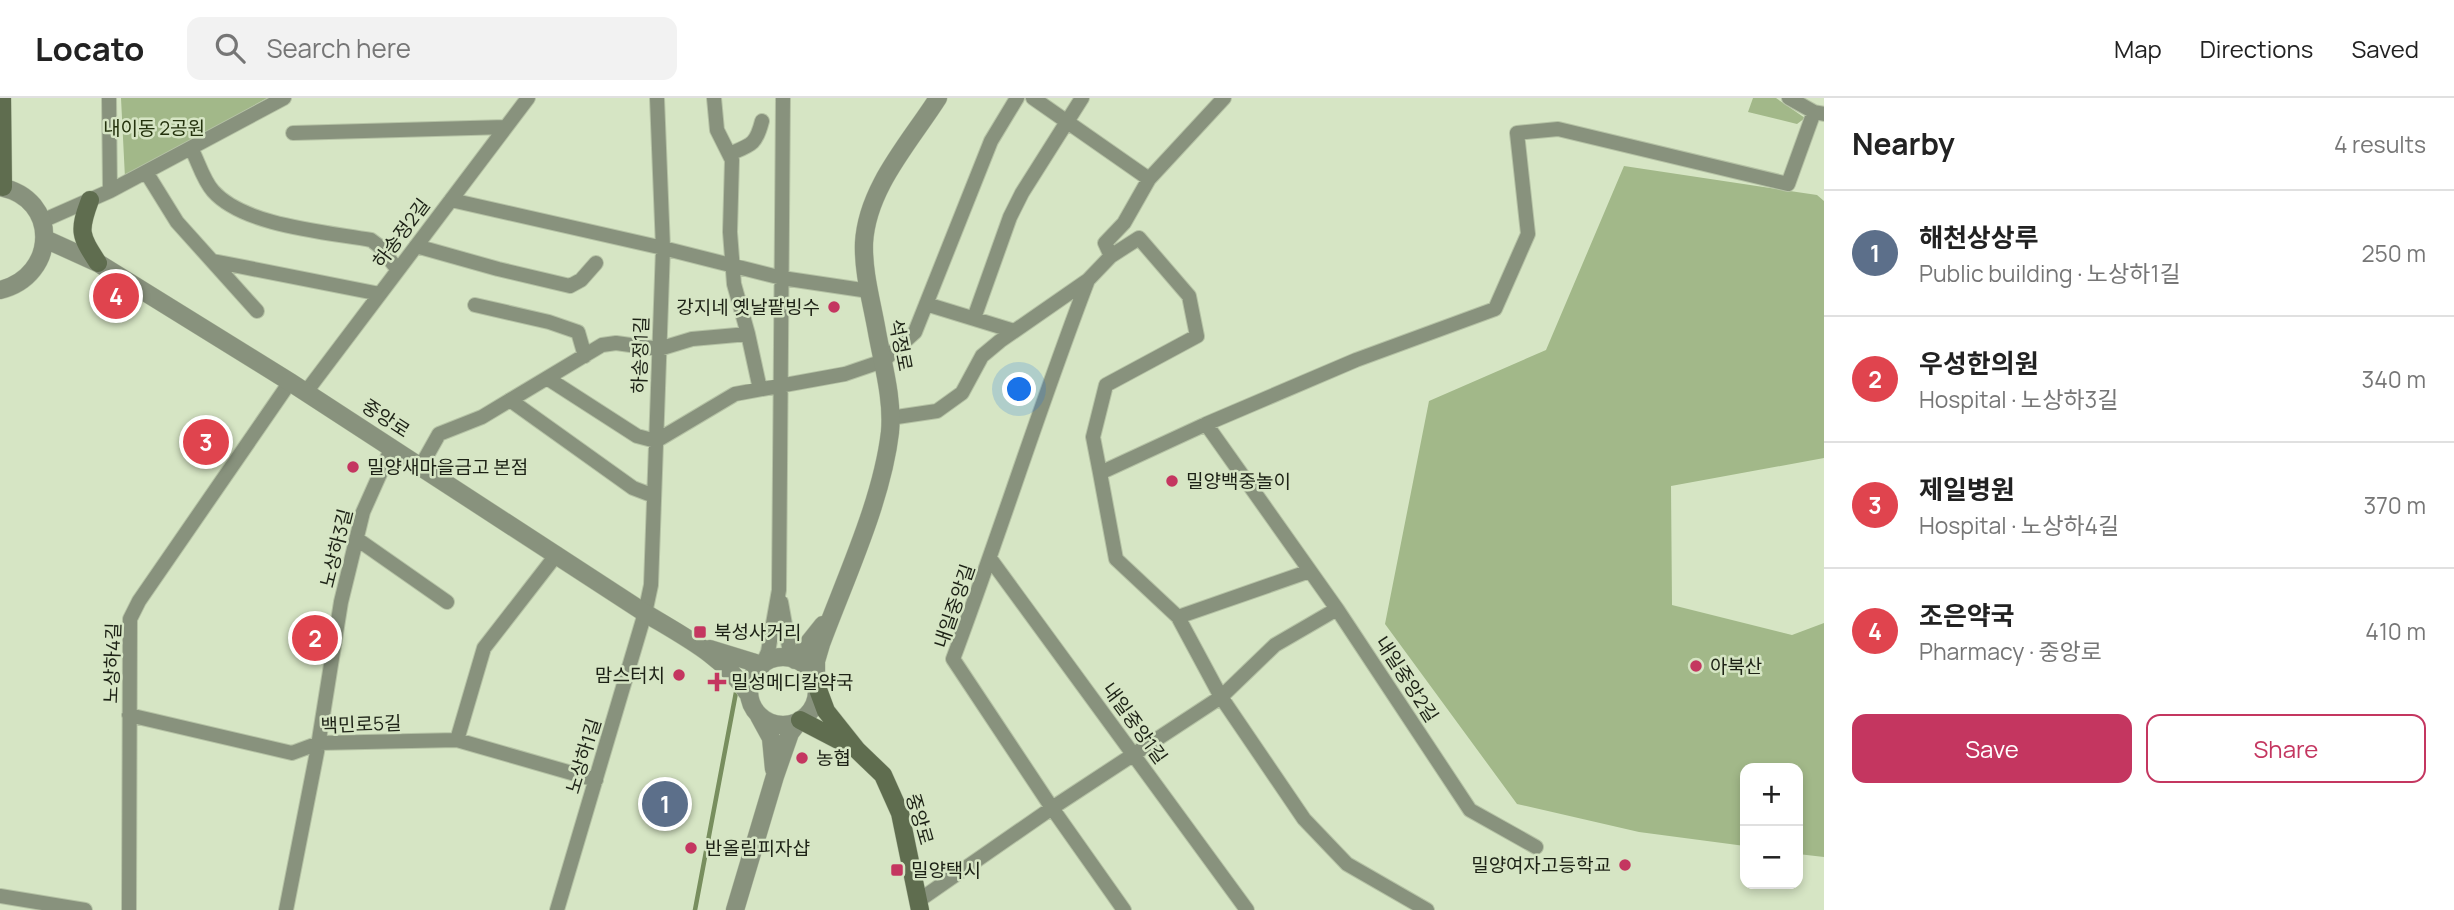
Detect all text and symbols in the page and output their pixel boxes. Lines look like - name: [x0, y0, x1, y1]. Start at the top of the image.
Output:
- search box: [187, 17, 677, 80]
- text: Locato: [35, 26, 145, 71]
- icon: search: [211, 29, 249, 67]
- text: Search here: [267, 30, 411, 66]
- text: Map: [2114, 32, 2162, 65]
- text: Directions: [2200, 32, 2313, 65]
- text: Saved: [2351, 32, 2419, 65]
- park label: 내이동 2공원: [103, 115, 205, 141]
- text: Nearby: [1852, 123, 1955, 164]
- text: 4 results: [2334, 128, 2426, 160]
- street label: 하송정2길: [366, 193, 436, 273]
- text: 해천상상루: [1919, 219, 2039, 255]
- text: 1: [1870, 237, 1880, 269]
- text: 250 m: [2361, 237, 2426, 269]
- text: Public building · 노상하1길: [1919, 257, 2181, 289]
- pin: 4: [93, 270, 139, 322]
- place label: 강지네 옛날팥빙수: [676, 294, 820, 320]
- marker: 강지네 옛날팥빙수: [826, 299, 842, 315]
- street label: 하송정1길: [626, 316, 654, 394]
- street label: 석정로: [883, 317, 919, 373]
- text: 우성한의원: [1919, 345, 2039, 381]
- text: 2: [1868, 363, 1882, 395]
- text: 340 m: [2362, 363, 2426, 395]
- your location: [1002, 372, 1036, 406]
- text: Hospital · 노상하3길: [1919, 383, 2118, 415]
- street label: 중앙로: [357, 393, 415, 443]
- pin: 3: [183, 416, 229, 468]
- place label: 밀양새마을금고 본점: [367, 454, 528, 480]
- marker: 밀양새마을금고 본점: [345, 459, 361, 475]
- place label: 밀양백중놀이: [1186, 468, 1291, 494]
- text: 제일병원: [1919, 471, 2015, 507]
- marker: 밀양백중놀이: [1164, 473, 1180, 489]
- text: 3: [1868, 489, 1882, 521]
- text: 370 m: [2364, 489, 2426, 521]
- street label: 노상하3길: [314, 506, 358, 590]
- text: Hospital · 노상하4길: [1919, 509, 2119, 541]
- street label: 내일중앙길: [927, 560, 981, 652]
- text: 조은약국: [1919, 597, 2015, 633]
- pin: 2: [292, 612, 338, 664]
- text: 4: [1868, 615, 1882, 647]
- text: 410 m: [2365, 615, 2426, 647]
- place label: 북성사거리: [714, 619, 801, 645]
- street label: 노상하4길: [98, 622, 126, 704]
- marker: 북성사거리: [692, 624, 708, 640]
- street label: 내일중앙2길: [1369, 631, 1445, 727]
- text: Pharmacy · 중앙로: [1919, 635, 2102, 667]
- place label: 아북산: [1710, 653, 1762, 679]
- marker: 아북산: [1688, 658, 1704, 674]
- place label: 맘스터치: [595, 662, 665, 688]
- marker: 맘스터치: [671, 667, 687, 683]
- place label: 밀성메디칼약국: [731, 669, 853, 695]
- marker: 밀성메디칼약국: [709, 674, 725, 690]
- street label: 내일중앙1길: [1097, 677, 1173, 769]
- street label: 백민로5길: [320, 710, 402, 738]
- button: Save: [1852, 714, 2132, 783]
- button: Share: [2146, 714, 2426, 783]
- street label: 노상하1길: [559, 715, 607, 797]
- place label: 농협: [816, 745, 851, 771]
- marker: 농협: [794, 750, 810, 766]
- map controls: [1740, 763, 1803, 889]
- button: +: [1740, 763, 1803, 826]
- pin: 1: [642, 778, 688, 830]
- street label: 중앙로: [900, 790, 940, 848]
- button: −: [1740, 826, 1803, 889]
- place label: 반올림피자샵: [705, 835, 810, 861]
- marker: 반올림피자샵: [683, 840, 699, 856]
- place label: 밀양여자고등학교: [1471, 852, 1611, 878]
- place label: 밀양택시: [911, 857, 981, 883]
- marker: 밀양여자고등학교: [1617, 857, 1633, 873]
- marker: 밀양택시: [889, 862, 905, 878]

